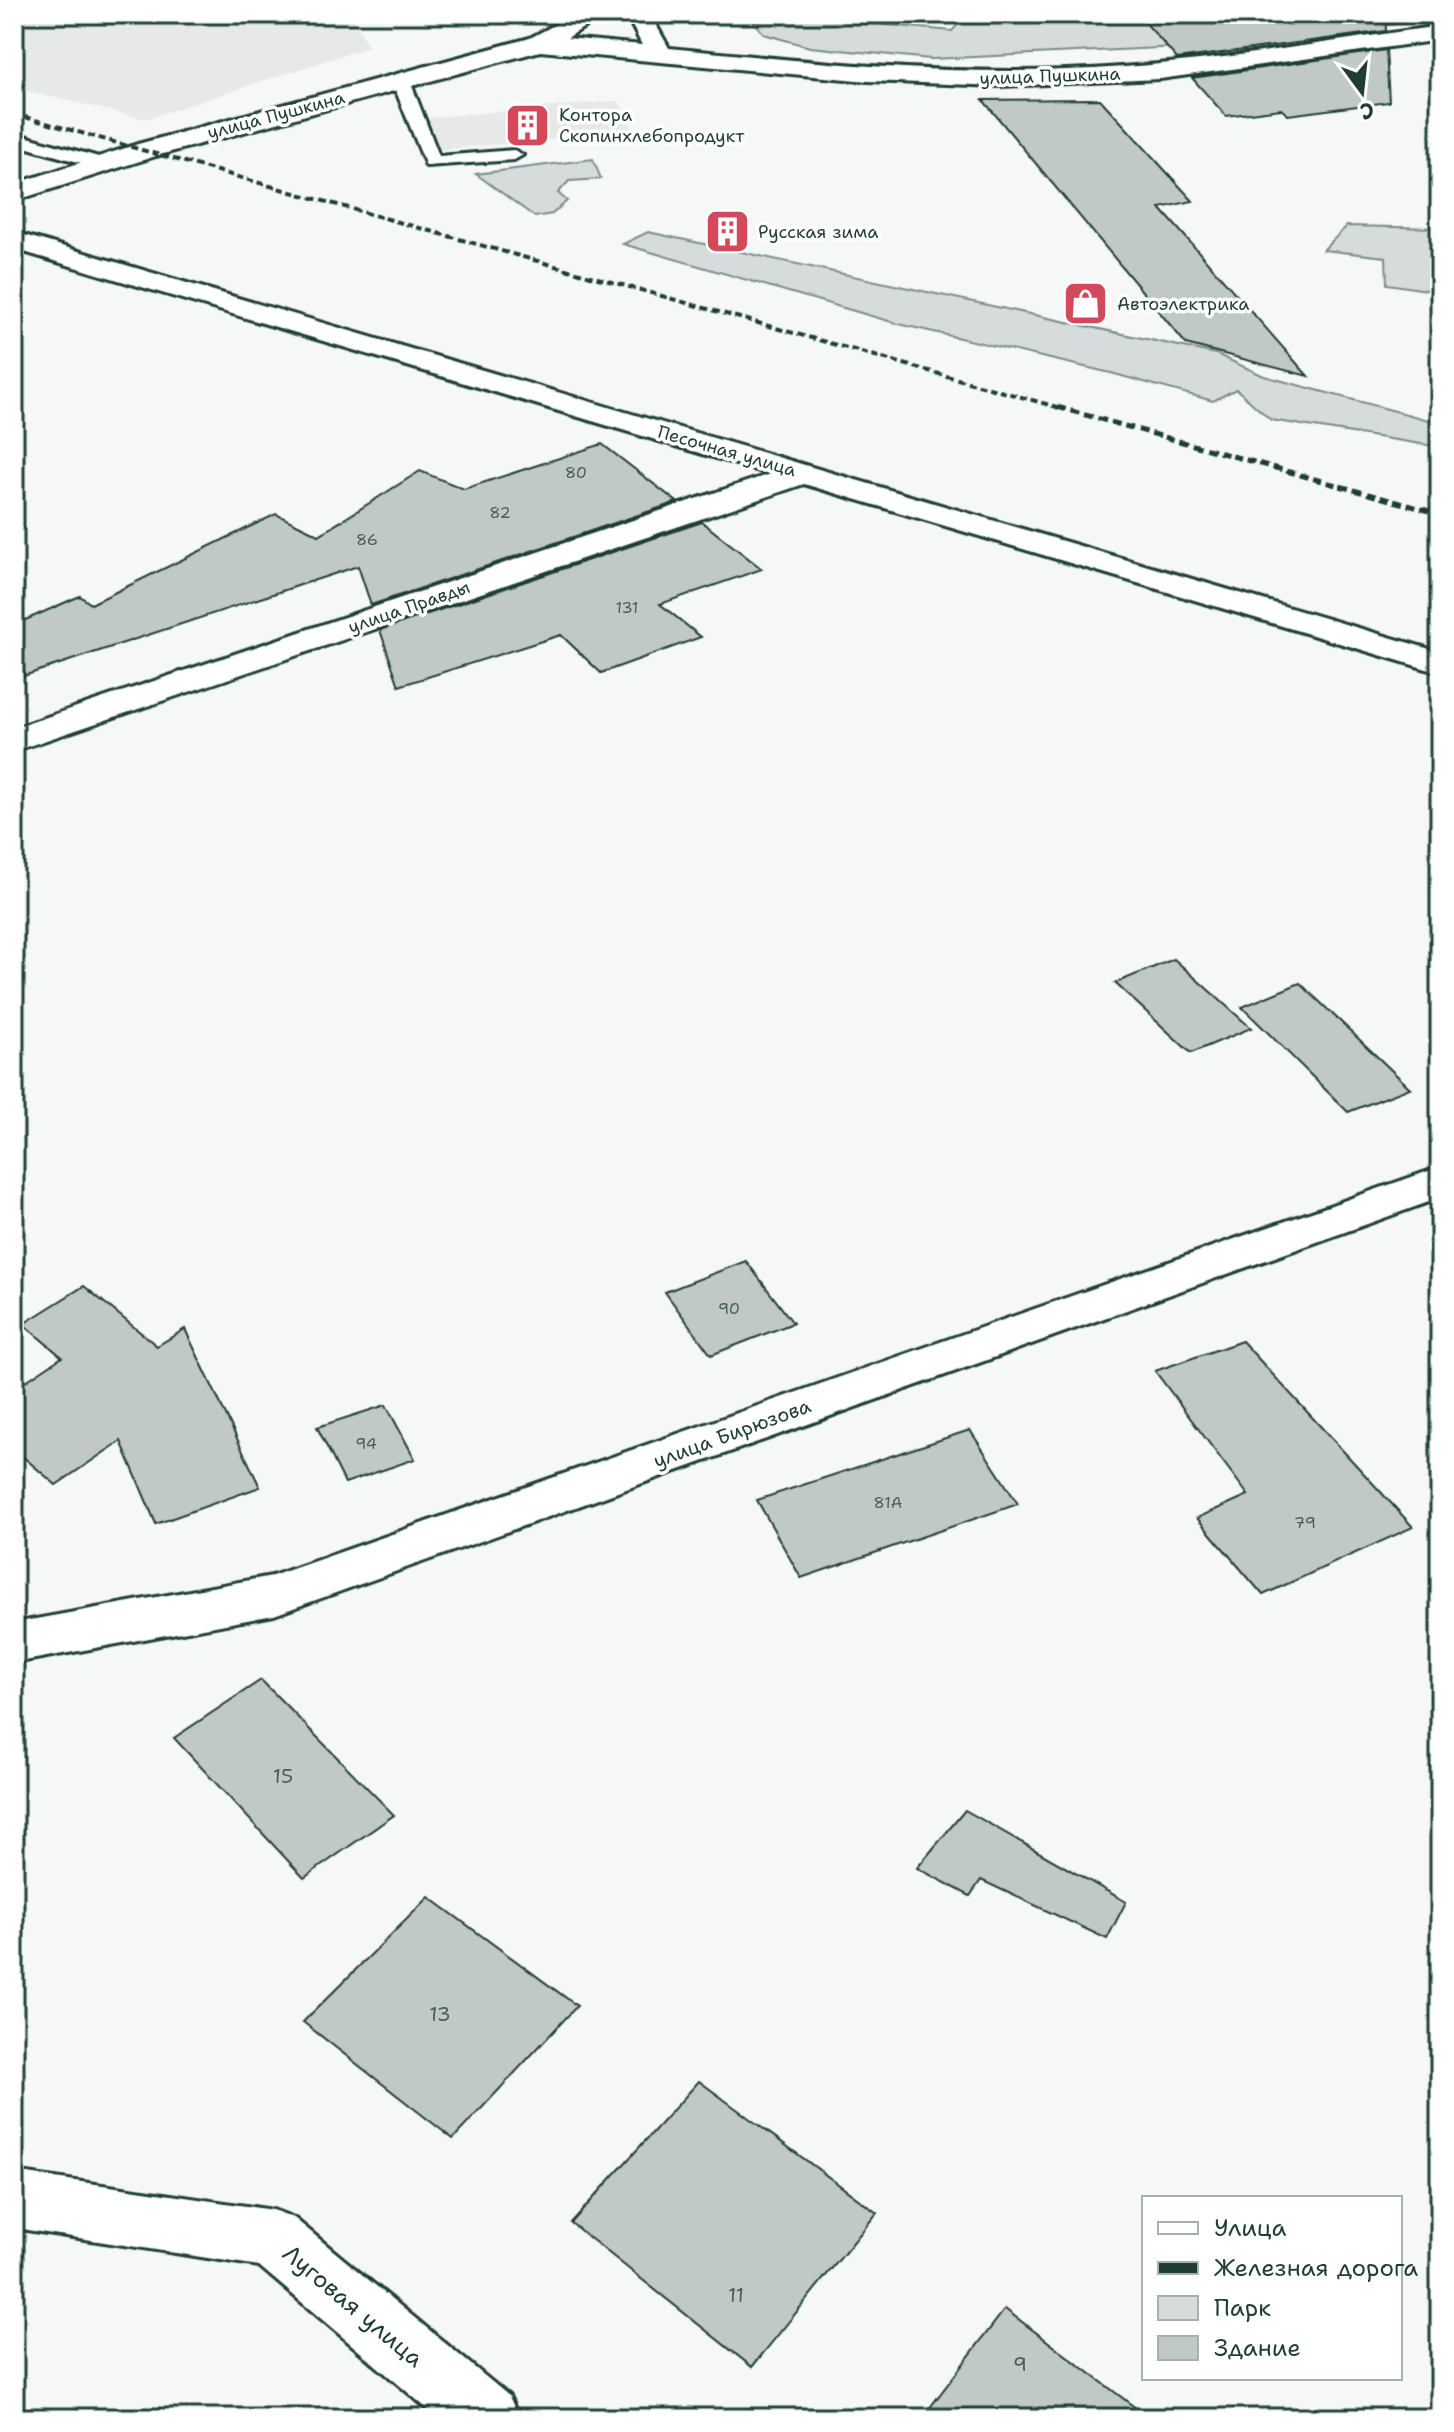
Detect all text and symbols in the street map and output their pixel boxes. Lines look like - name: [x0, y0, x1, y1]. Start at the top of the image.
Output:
- north arrow: [1322, 52, 1402, 132]
- street label: улица Пушкина: [979, 62, 1121, 90]
- street label: улица Пушкина: [205, 85, 347, 145]
- text: С: [1357, 95, 1377, 127]
- building icon: Контора Скопинхлебопродукт: [504, 101, 552, 149]
- place label: Контора Скопинхлебопродукт: [559, 103, 745, 148]
- building icon: Русская зима: [703, 208, 751, 256]
- place label: Русская зима: [758, 220, 878, 244]
- shop icon: Автоэлектрика: [1062, 280, 1110, 328]
- place label: Автоэлектрика: [1117, 292, 1249, 316]
- street label: Песочная улица: [655, 420, 799, 482]
- house number: 80: [565, 462, 587, 483]
- house number: 82: [489, 502, 511, 523]
- house number: 86: [356, 529, 378, 550]
- street label: улица Правды: [345, 575, 473, 639]
- house number: 131: [616, 597, 638, 618]
- house number: 90: [718, 1298, 740, 1319]
- street label: улица Бирюзова: [650, 1392, 815, 1474]
- house number: 94: [355, 1433, 377, 1454]
- house number: 81А: [874, 1492, 902, 1513]
- house number: 79: [1294, 1512, 1316, 1533]
- house number: 15: [273, 1763, 293, 1789]
- house number: 13: [429, 2001, 451, 2027]
- legend: [1142, 2196, 1402, 2380]
- text: Улица: [1214, 2212, 1287, 2244]
- street label: Луговая улица: [276, 2238, 430, 2374]
- text: Железная дорога: [1214, 2252, 1418, 2284]
- house number: 11: [728, 2282, 744, 2308]
- text: Парк: [1214, 2292, 1271, 2324]
- text: Здание: [1214, 2332, 1301, 2364]
- house number: 9: [1013, 2351, 1027, 2377]

